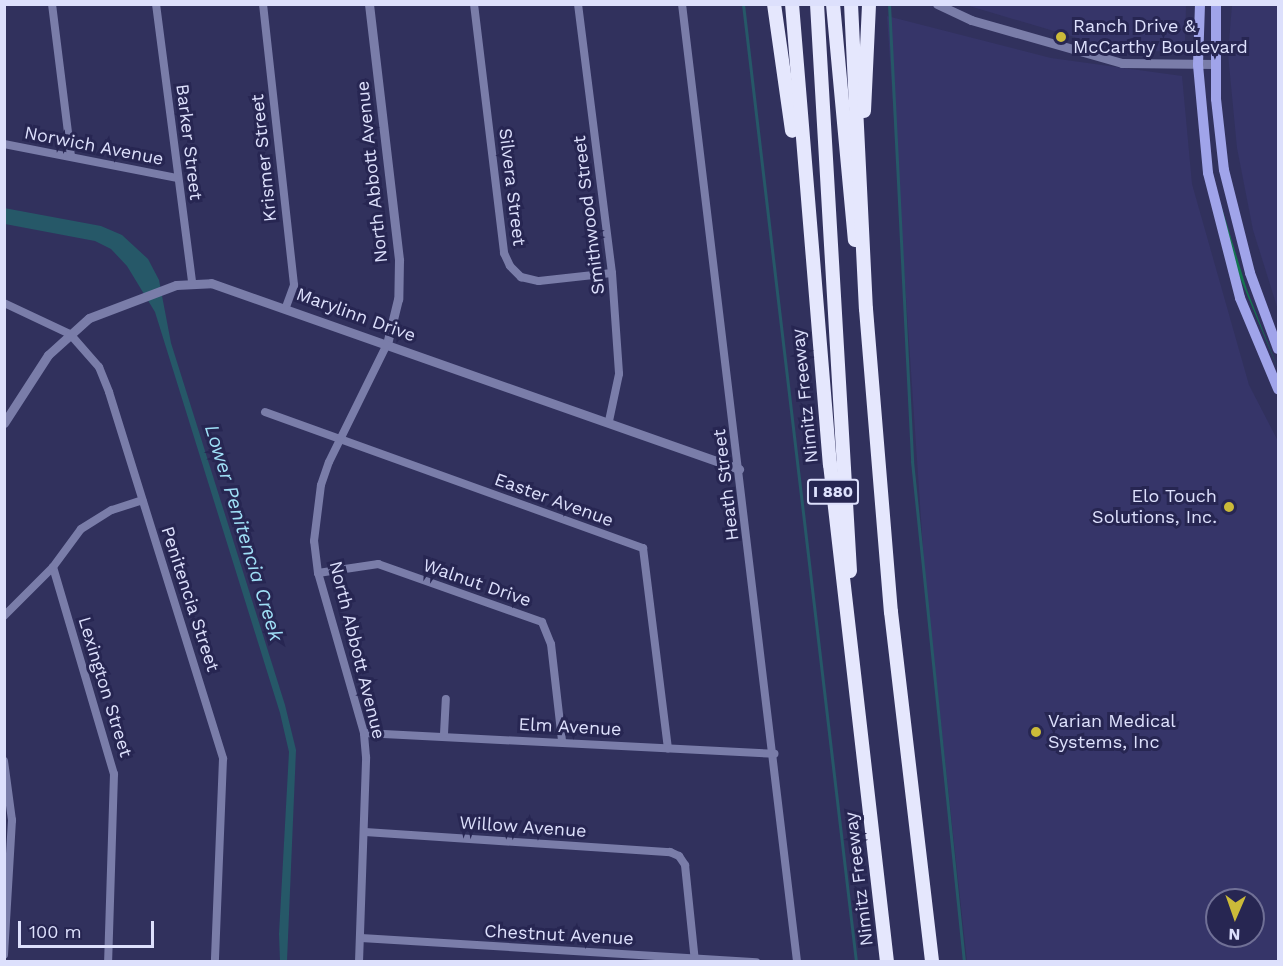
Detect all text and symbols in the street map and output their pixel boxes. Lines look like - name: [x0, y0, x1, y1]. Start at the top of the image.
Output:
- place label: Ranch Drive & McCarthy Boulevard: [1073, 16, 1248, 58]
- marker: Ranch Drive & McCarthy Boulevard: [1054, 30, 1068, 44]
- street label: North Abbott Avenue: [352, 79, 392, 265]
- street label: Barker Street: [171, 83, 207, 201]
- street label: Krismer Street: [247, 93, 281, 223]
- street label: Norwich Avenue: [22, 122, 166, 170]
- street label: Silvera Street: [494, 127, 530, 247]
- street label: Smithwood Street: [569, 134, 609, 296]
- street label: Marylinn Drive: [293, 283, 419, 347]
- street label: Nimitz Freeway: [787, 328, 823, 464]
- water label: Lower Penitencia Creek: [199, 421, 289, 645]
- street label: Heath Street: [708, 428, 744, 542]
- street label: Easter Avenue: [491, 468, 617, 532]
- road number: I 880: [806, 479, 860, 505]
- place label: Elo Touch Solutions, Inc.: [1092, 486, 1217, 528]
- marker: Elo Touch Solutions, Inc.: [1222, 500, 1236, 514]
- street label: Penitencia Street: [156, 524, 224, 674]
- street label: Walnut Drive: [420, 554, 534, 612]
- street label: North Abbott Avenue: [324, 558, 390, 742]
- street label: Lexington Street: [73, 614, 137, 760]
- place label: Varian Medical Systems, Inc: [1048, 711, 1176, 754]
- street label: Elm Avenue: [518, 713, 622, 741]
- marker: Varian Medical Systems, Inc: [1029, 725, 1043, 739]
- street label: Nimitz Freeway: [840, 811, 878, 947]
- street label: Willow Avenue: [458, 812, 588, 842]
- north arrow: [1205, 888, 1265, 948]
- scale bar: [21, 909, 158, 947]
- street label: Chestnut Avenue: [483, 920, 635, 950]
- text: 100 m: [29, 921, 82, 942]
- text: N: [1228, 925, 1241, 944]

